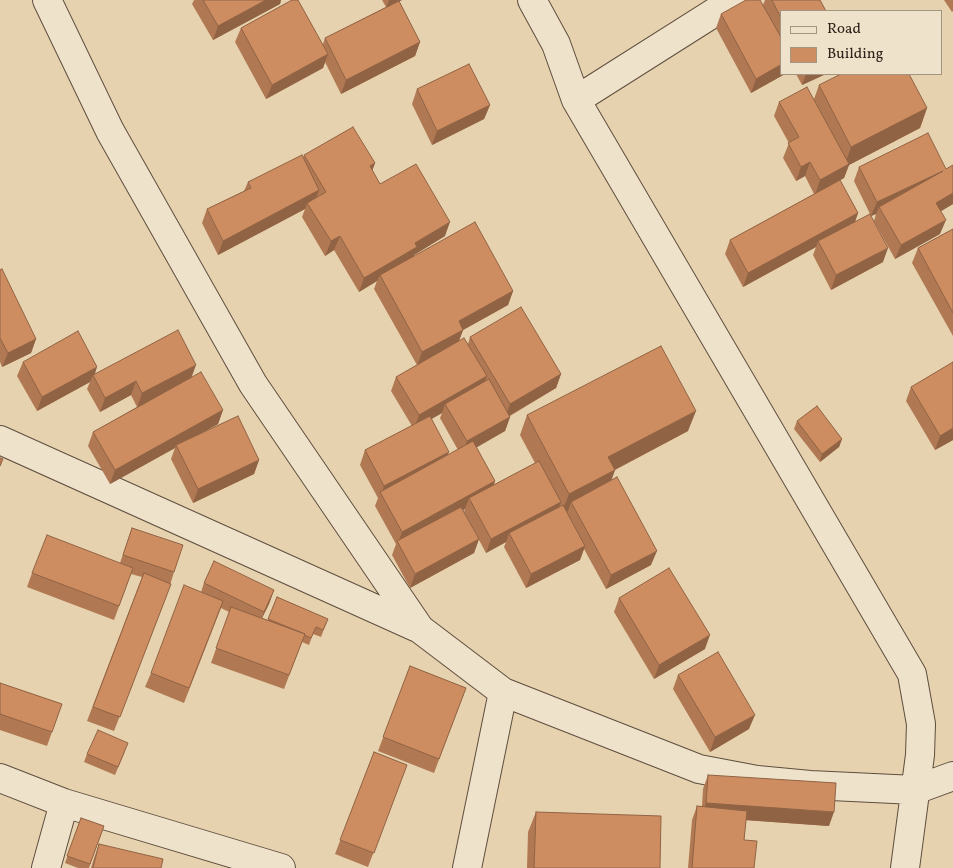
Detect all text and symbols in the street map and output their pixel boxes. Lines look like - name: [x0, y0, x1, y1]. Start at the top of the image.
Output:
- legend: [780, 10, 943, 75]
- text: Road: [827, 19, 861, 40]
- text: Building: [827, 44, 883, 65]

